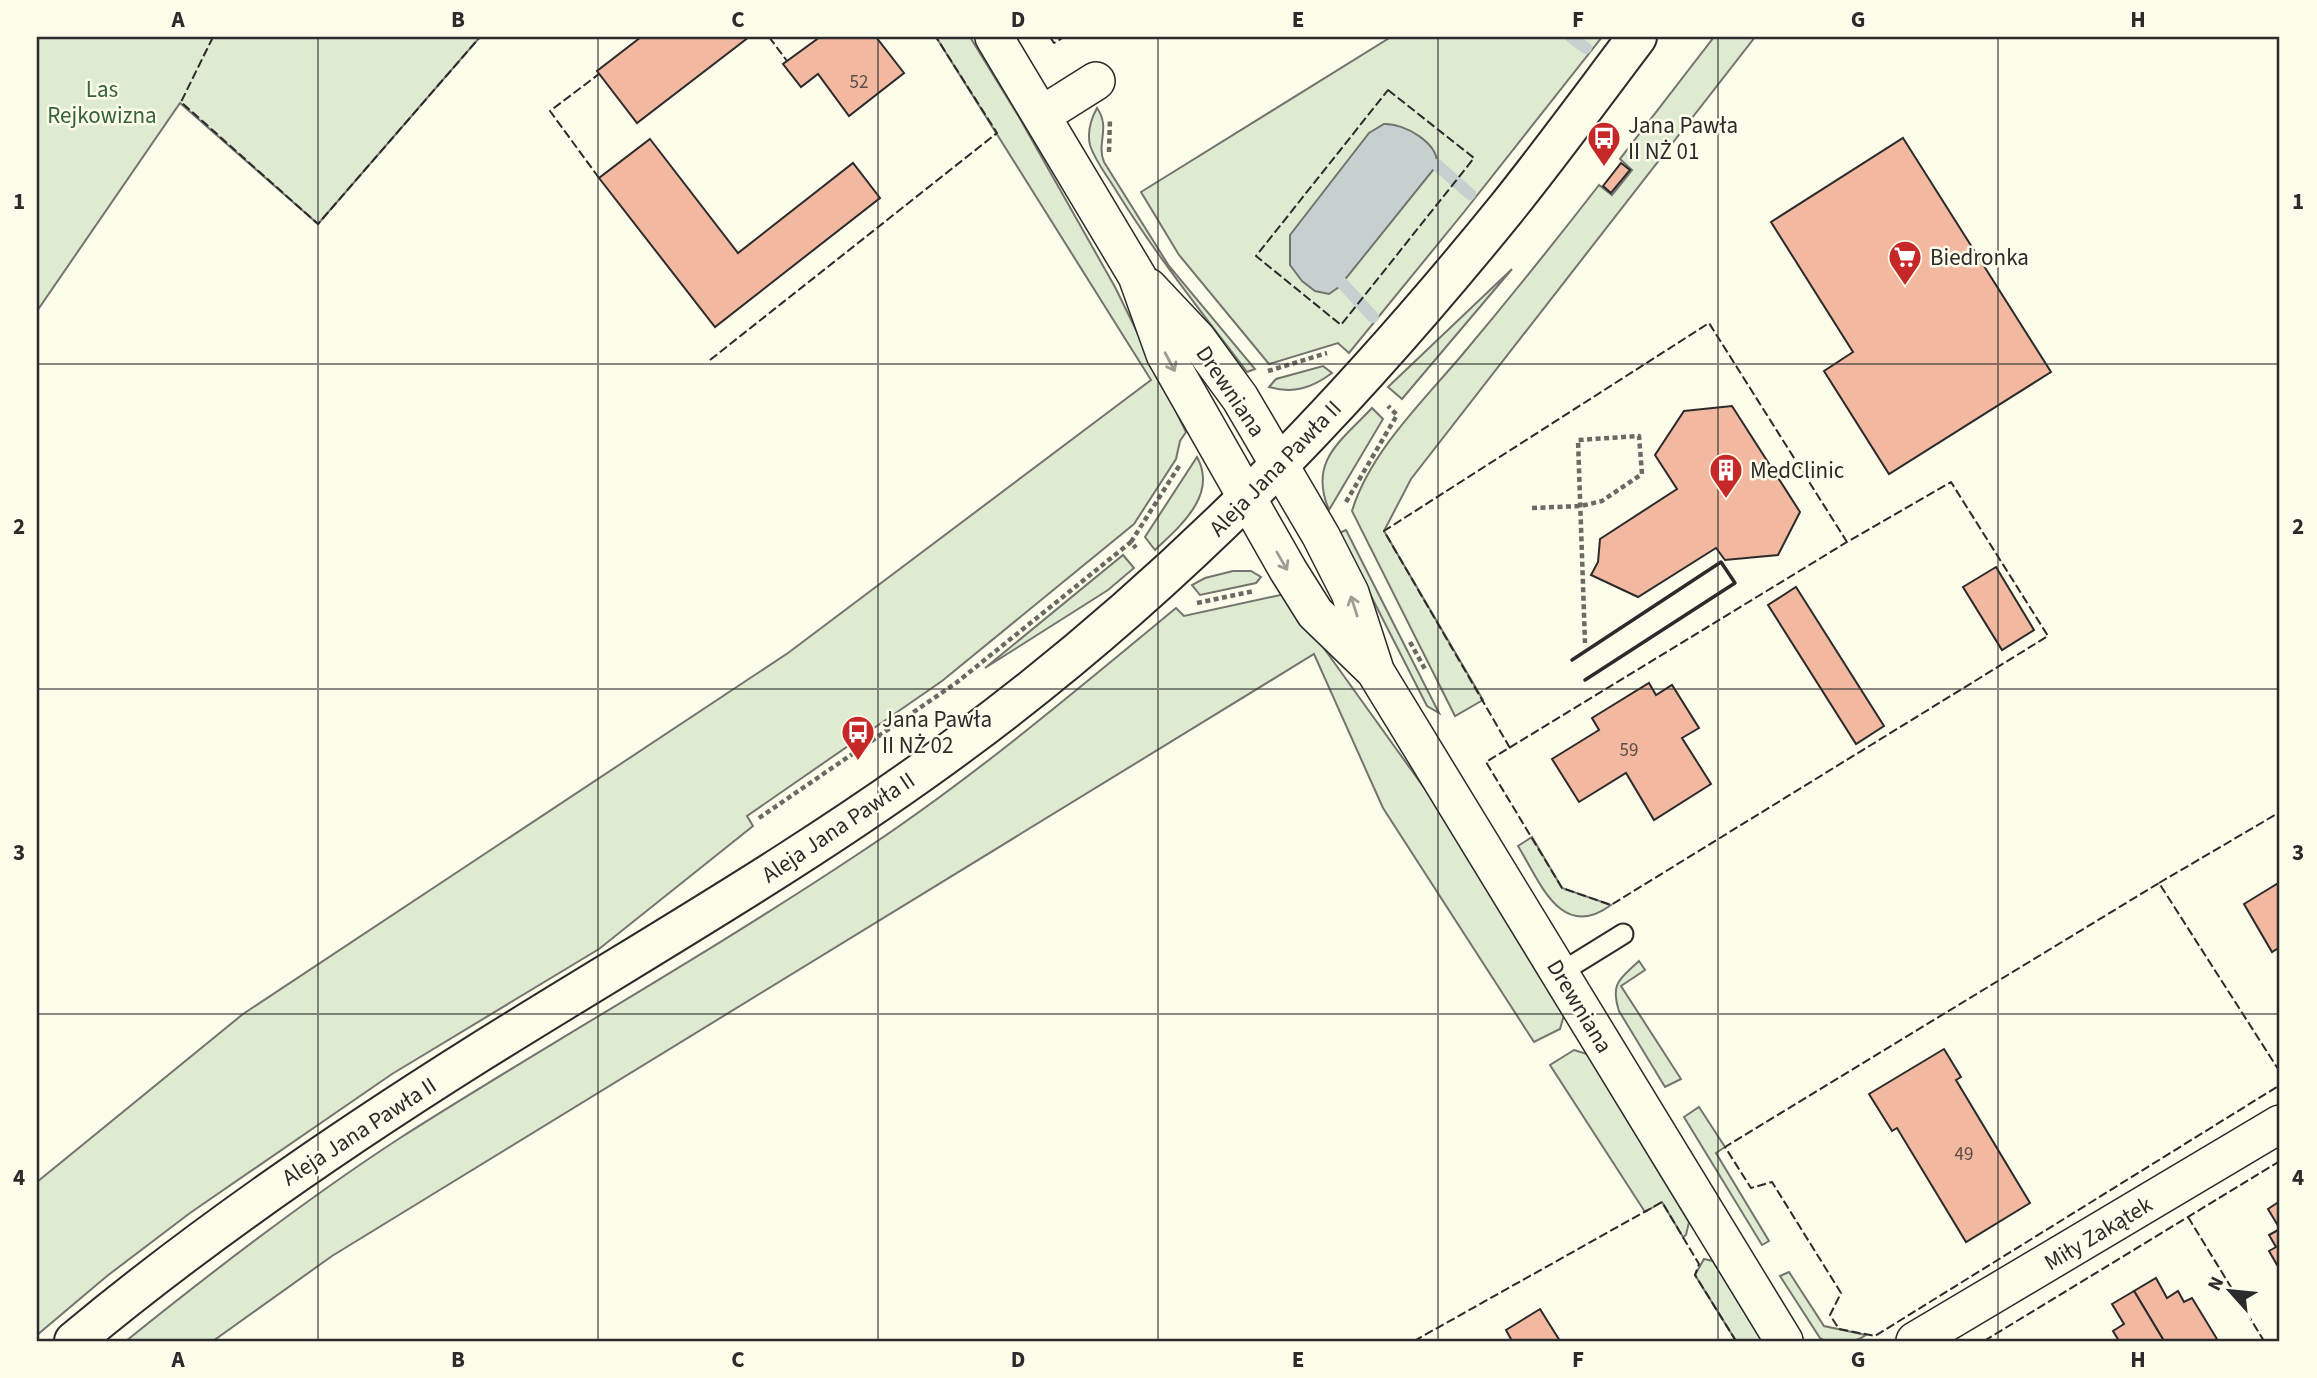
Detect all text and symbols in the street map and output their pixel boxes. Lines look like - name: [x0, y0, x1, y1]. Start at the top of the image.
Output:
- text: A: [170, 3, 185, 36]
- text: B: [451, 3, 465, 36]
- text: C: [731, 3, 745, 36]
- text: D: [1011, 3, 1025, 36]
- text: E: [1292, 3, 1304, 36]
- text: F: [1572, 3, 1584, 36]
- text: G: [1851, 3, 1865, 36]
- text: H: [2130, 3, 2146, 36]
- house number: 52: [850, 69, 868, 96]
- park label: Las Rejkowizna: [47, 73, 157, 132]
- place label: Jana Pawła II NŻ 01: [1628, 109, 1738, 168]
- bus stop icon: Jana Pawła II NŻ 01: [1585, 119, 1623, 168]
- text: 1: [13, 185, 25, 218]
- text: 1: [2292, 185, 2304, 218]
- supermarket icon: Biedronka: [1886, 238, 1924, 287]
- place label: Biedronka: [1930, 241, 2029, 274]
- street label: Drewniana: [1188, 339, 1273, 444]
- one-way arrow: [1164, 352, 1178, 372]
- street label: Aleja Jana Pawła II: [1202, 393, 1349, 544]
- building icon: MedClinic: [1707, 451, 1745, 500]
- place label: MedClinic: [1750, 454, 1844, 487]
- text: 2: [13, 510, 25, 543]
- text: 2: [2292, 510, 2304, 543]
- one-way arrow: [1275, 550, 1289, 570]
- one-way arrow: [1347, 596, 1359, 618]
- place label: Jana Pawła II NŻ 02: [882, 703, 992, 762]
- bus stop icon: Jana Pawła II NŻ 02: [839, 713, 877, 762]
- house number: 59: [1620, 737, 1638, 764]
- street label: Aleja Jana Pawła II: [755, 764, 921, 891]
- text: 3: [13, 836, 25, 869]
- text: 3: [2292, 836, 2304, 869]
- street label: Drewniana: [1539, 953, 1620, 1059]
- street label: Aleja Jana Pawła II: [276, 1069, 443, 1194]
- house number: 49: [1955, 1141, 1973, 1168]
- text: 4: [13, 1161, 25, 1194]
- text: 4: [2292, 1161, 2304, 1194]
- street label: Miły Zakątek: [2038, 1188, 2159, 1279]
- north arrow: [2194, 1256, 2264, 1326]
- text: N: [2201, 1272, 2231, 1296]
- text: A: [170, 1343, 185, 1376]
- text: B: [451, 1343, 465, 1376]
- text: C: [731, 1343, 745, 1376]
- text: D: [1011, 1343, 1025, 1376]
- text: E: [1292, 1343, 1304, 1376]
- text: F: [1572, 1343, 1584, 1376]
- text: G: [1851, 1343, 1865, 1376]
- text: H: [2130, 1343, 2146, 1376]

